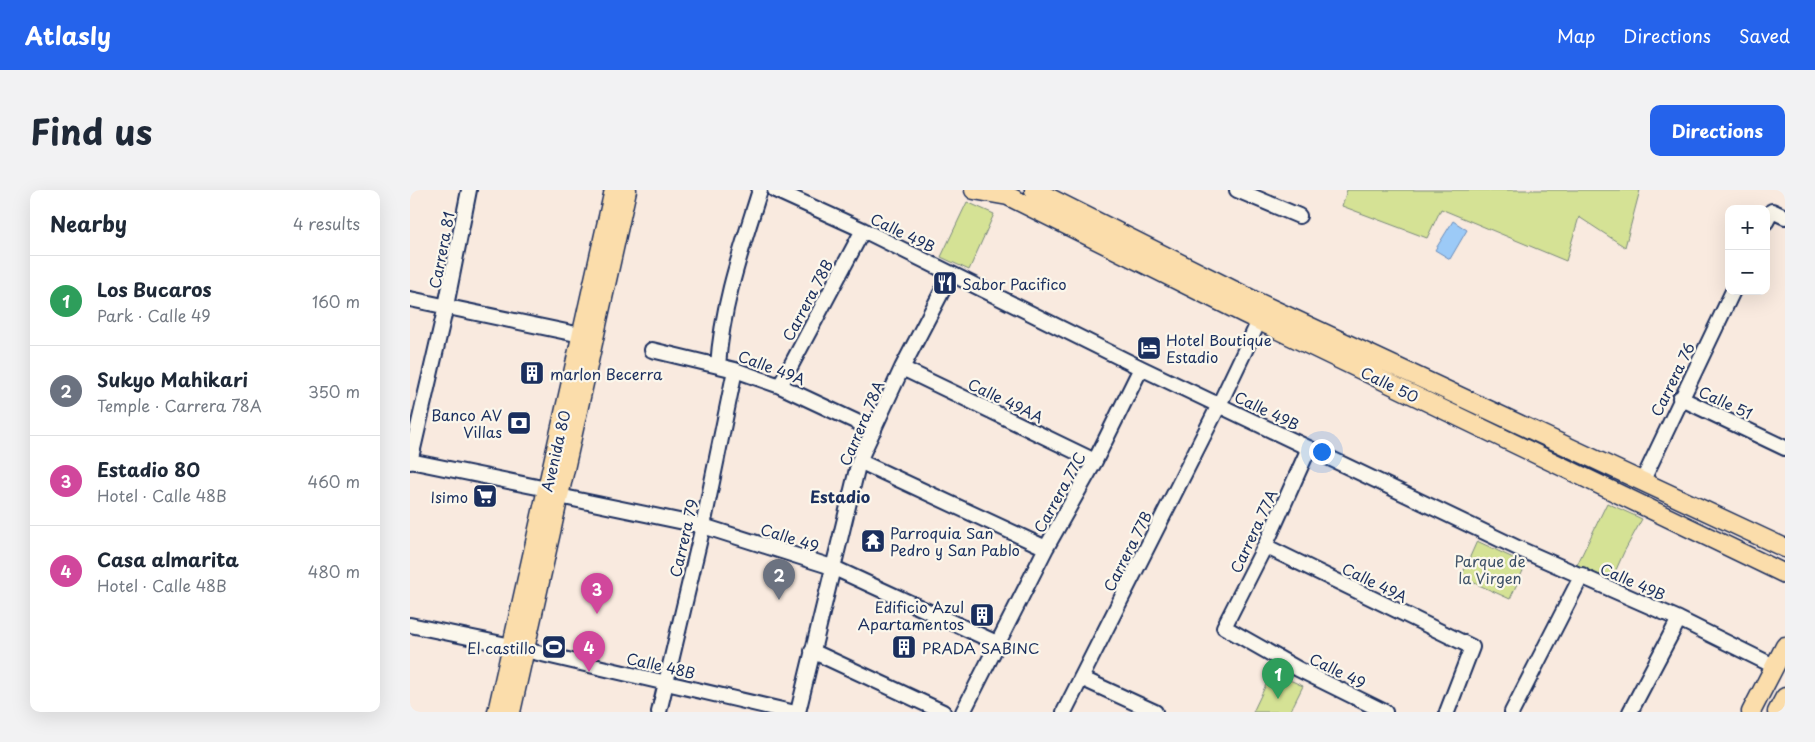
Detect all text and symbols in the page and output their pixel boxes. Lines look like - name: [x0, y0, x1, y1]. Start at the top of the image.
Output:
- text: Atlasly: [25, 17, 111, 53]
- text: Map: [1557, 22, 1595, 49]
- text: Directions: [1623, 22, 1711, 49]
- text: Saved: [1739, 22, 1790, 49]
- text: Find us: [30, 104, 152, 157]
- button: Directions: [1650, 105, 1785, 156]
- map controls: [1725, 205, 1770, 295]
- button: +: [1725, 205, 1770, 250]
- street label: Calle 49B: [867, 206, 939, 258]
- text: Nearby: [50, 207, 127, 239]
- street label: Carrera 81: [422, 209, 460, 291]
- text: 4 results: [293, 211, 360, 235]
- button: −: [1725, 250, 1770, 295]
- street label: Carrera 78B: [776, 255, 838, 345]
- restaurant icon: Sabor Pacifico: [932, 270, 958, 296]
- place label: Sabor Pacifico: [962, 272, 1067, 295]
- text: Los Bucaros: [97, 275, 212, 303]
- text: 1: [62, 289, 70, 313]
- text: 160 m: [312, 289, 360, 313]
- text: Park · Calle 49: [97, 303, 211, 327]
- place label: Hotel Boutique Estadio: [1166, 328, 1272, 368]
- hotel icon: Hotel Boutique Estadio: [1136, 335, 1162, 361]
- street label: Carrera 76: [1644, 338, 1700, 420]
- street label: Calle 49A: [735, 344, 809, 390]
- building icon: marlon Becerra: [519, 360, 545, 386]
- street label: Calle 50: [1357, 360, 1423, 408]
- place label: marlon Becerra: [550, 362, 663, 385]
- text: Sukyo Mahikari: [97, 365, 248, 393]
- street label: Calle 49AA: [964, 372, 1048, 428]
- street label: Carrera 78A: [833, 377, 889, 469]
- text: 2: [60, 379, 72, 403]
- text: 350 m: [308, 379, 360, 403]
- street label: Calle 51: [1695, 380, 1757, 424]
- street label: Calle 49B: [1231, 384, 1303, 436]
- text: Temple · Carrera 78A: [97, 393, 262, 417]
- place label: Banco AV Villas: [431, 403, 502, 443]
- street label: Avenida 80: [534, 408, 576, 494]
- bank icon: Banco AV Villas: [506, 410, 532, 436]
- your location: [1309, 439, 1335, 465]
- street label: Carrera 77C: [1027, 447, 1091, 537]
- text: Estadio 80: [97, 455, 200, 483]
- text: 3: [61, 469, 71, 493]
- text: 460 m: [308, 469, 360, 493]
- text: Hotel · Calle 48B: [97, 483, 227, 507]
- supermarket icon: Isimo: [472, 483, 498, 509]
- district label: Estadio: [810, 484, 870, 508]
- place label: Isimo: [431, 485, 468, 508]
- street label: Carrera 77A: [1224, 485, 1282, 577]
- street label: Carrera 79: [663, 497, 703, 579]
- street label: Carrera 77B: [1097, 507, 1157, 595]
- street label: Calle 49: [758, 517, 822, 557]
- place label: Parroquia San Pedro y San Pablo: [890, 521, 1020, 561]
- temple icon: Parroquia San Pedro y San Pablo: [860, 528, 886, 554]
- text: Casa almarita: [97, 545, 239, 573]
- park label: Parque de la Virgen: [1454, 549, 1526, 589]
- street label: Calle 49A: [1338, 556, 1412, 608]
- street label: Calle 49B: [1597, 556, 1669, 606]
- text: 4: [61, 559, 71, 583]
- text: 480 m: [308, 559, 360, 583]
- pin: 2: [763, 559, 795, 600]
- text: Hotel · Calle 48B: [97, 573, 227, 597]
- pin: 3: [581, 573, 613, 614]
- place label: Edificio Azul Apartamentos: [858, 595, 964, 635]
- building icon: Edificio Azul Apartamentos: [969, 602, 995, 628]
- pin: 4: [573, 631, 605, 672]
- sports icon: El castillo: [541, 634, 567, 660]
- building icon: PRADA SABINC: [891, 634, 917, 660]
- place label: El castillo: [467, 636, 536, 659]
- place label: PRADA SABINC: [922, 636, 1040, 659]
- street label: Calle 48B: [624, 646, 698, 684]
- street label: Calle 49: [1306, 646, 1370, 694]
- pin: 1: [1262, 658, 1294, 699]

